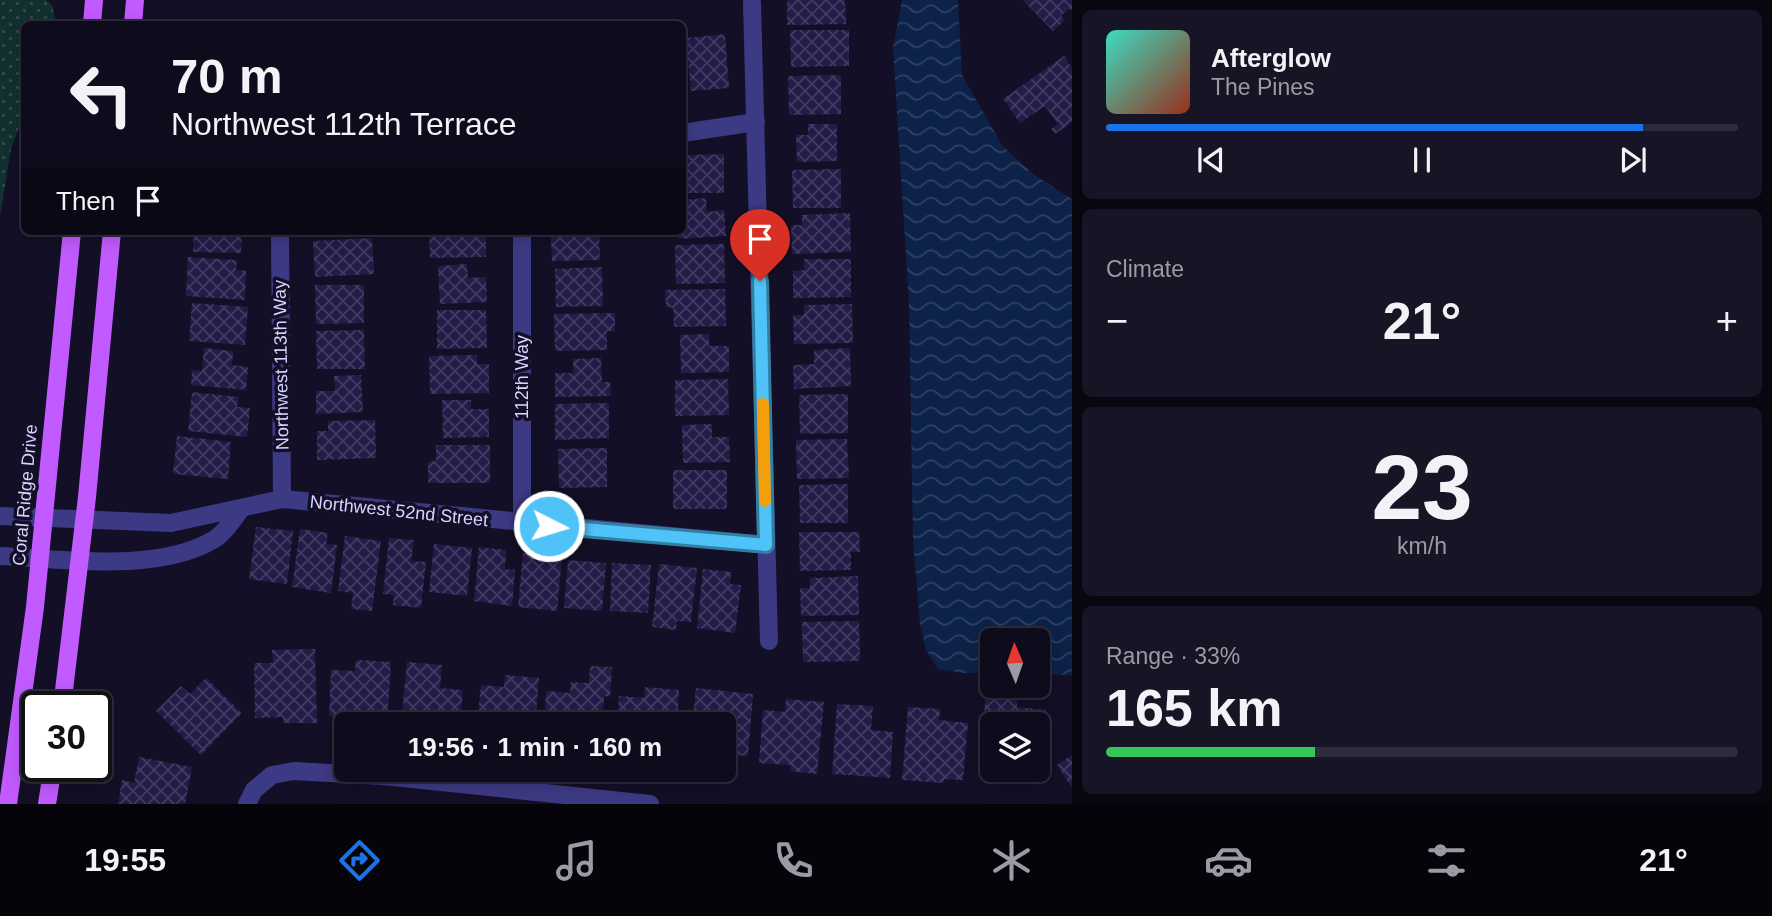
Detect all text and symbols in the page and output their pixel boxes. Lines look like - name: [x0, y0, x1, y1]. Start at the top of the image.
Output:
- text: Afterglow: [1211, 43, 1331, 73]
- icon: left: [56, 49, 147, 140]
- text: 70 m: [171, 49, 283, 103]
- text: The Pines: [1211, 74, 1315, 100]
- text: Northwest 112th Terrace: [171, 106, 517, 142]
- icon: previous: [1192, 141, 1230, 179]
- icon: pause: [1403, 141, 1441, 179]
- icon: next: [1614, 141, 1652, 179]
- icon: arrive: [129, 182, 167, 220]
- text: Then: [56, 186, 115, 216]
- pin: [730, 209, 790, 281]
- icon: arrive: [741, 220, 779, 258]
- text: Climate: [1106, 256, 1184, 282]
- street label: Northwest 113th Way: [270, 280, 292, 450]
- text: 21°: [1383, 292, 1461, 350]
- text: −: [1106, 300, 1128, 342]
- text: +: [1716, 300, 1738, 342]
- street label: 112th Way: [512, 335, 532, 419]
- street label: Coral Ridge Drive: [9, 423, 41, 567]
- text: 23: [1371, 437, 1473, 538]
- position arrow: [512, 489, 586, 563]
- street label: Northwest 52nd Street: [309, 492, 489, 530]
- text: km/h: [1397, 533, 1447, 559]
- north arrow: [980, 628, 1050, 698]
- map controls: [980, 628, 1050, 782]
- text: Range · 33%: [1106, 643, 1240, 669]
- text: 165 km: [1106, 679, 1282, 737]
- speed limit sign: 30: [21, 691, 112, 782]
- button: layers: [980, 712, 1050, 782]
- text: 19:56 · 1 min · 160 m: [408, 732, 662, 762]
- icon: directions: [335, 836, 384, 885]
- icon: music: [552, 836, 601, 885]
- icon: phone: [769, 836, 818, 885]
- icon: climate: [987, 836, 1036, 885]
- icon: car: [1204, 836, 1253, 885]
- icon: filters: [1422, 836, 1471, 885]
- text: 19:55: [84, 842, 166, 878]
- text: 21°: [1639, 842, 1688, 878]

